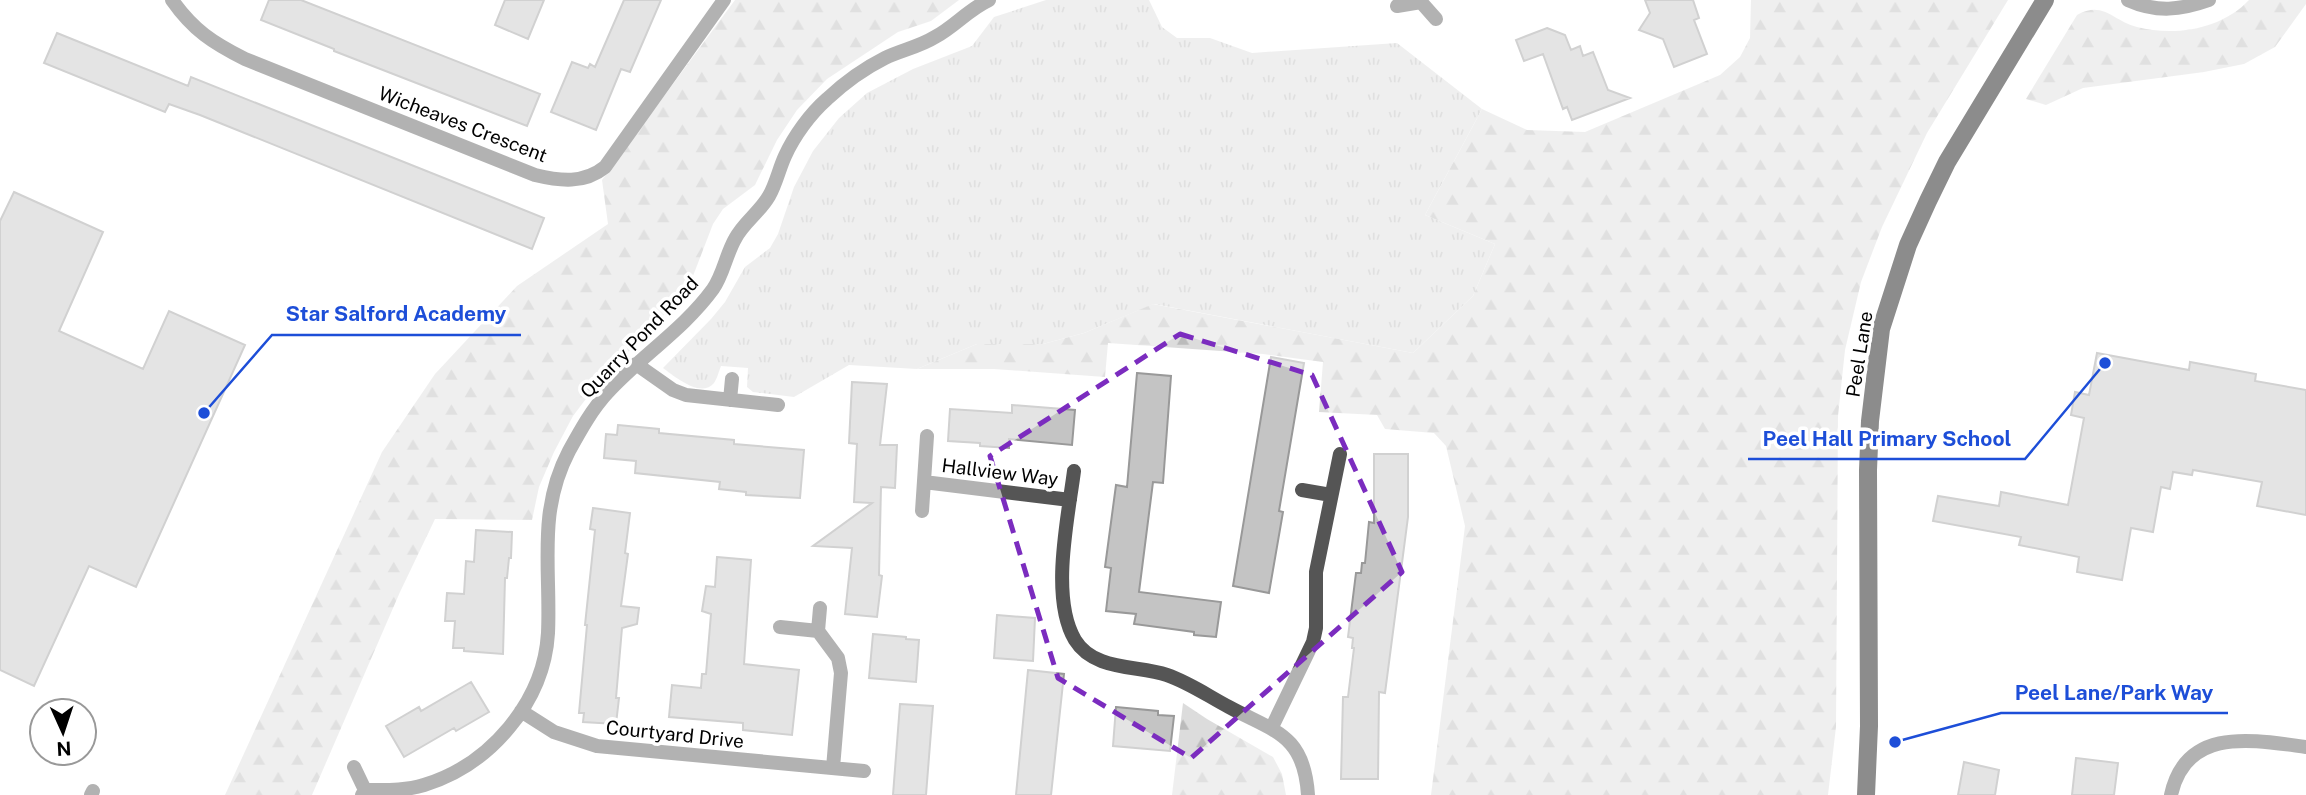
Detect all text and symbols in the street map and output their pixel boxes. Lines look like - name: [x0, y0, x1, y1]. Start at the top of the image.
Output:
- street label: Wicheaves Crescent: [376, 82, 550, 166]
- street label: Quarry Pond Road: [575, 272, 703, 402]
- callout: Star Salford Academy: [272, 293, 521, 335]
- text: Star Salford Academy: [286, 301, 507, 326]
- street label: Peel Lane: [1841, 309, 1877, 399]
- callout: Peel Hall Primary School: [1748, 417, 2025, 459]
- text: Peel Hall Primary School: [1763, 426, 2011, 451]
- street label: Hallview Way: [940, 454, 1060, 490]
- callout: Peel Lane/Park Way: [2001, 671, 2228, 713]
- text: Peel Lane/Park Way: [2015, 680, 2214, 705]
- north arrow: [28, 697, 98, 767]
- street label: Courtyard Drive: [605, 716, 745, 752]
- text: N: [56, 738, 72, 760]

